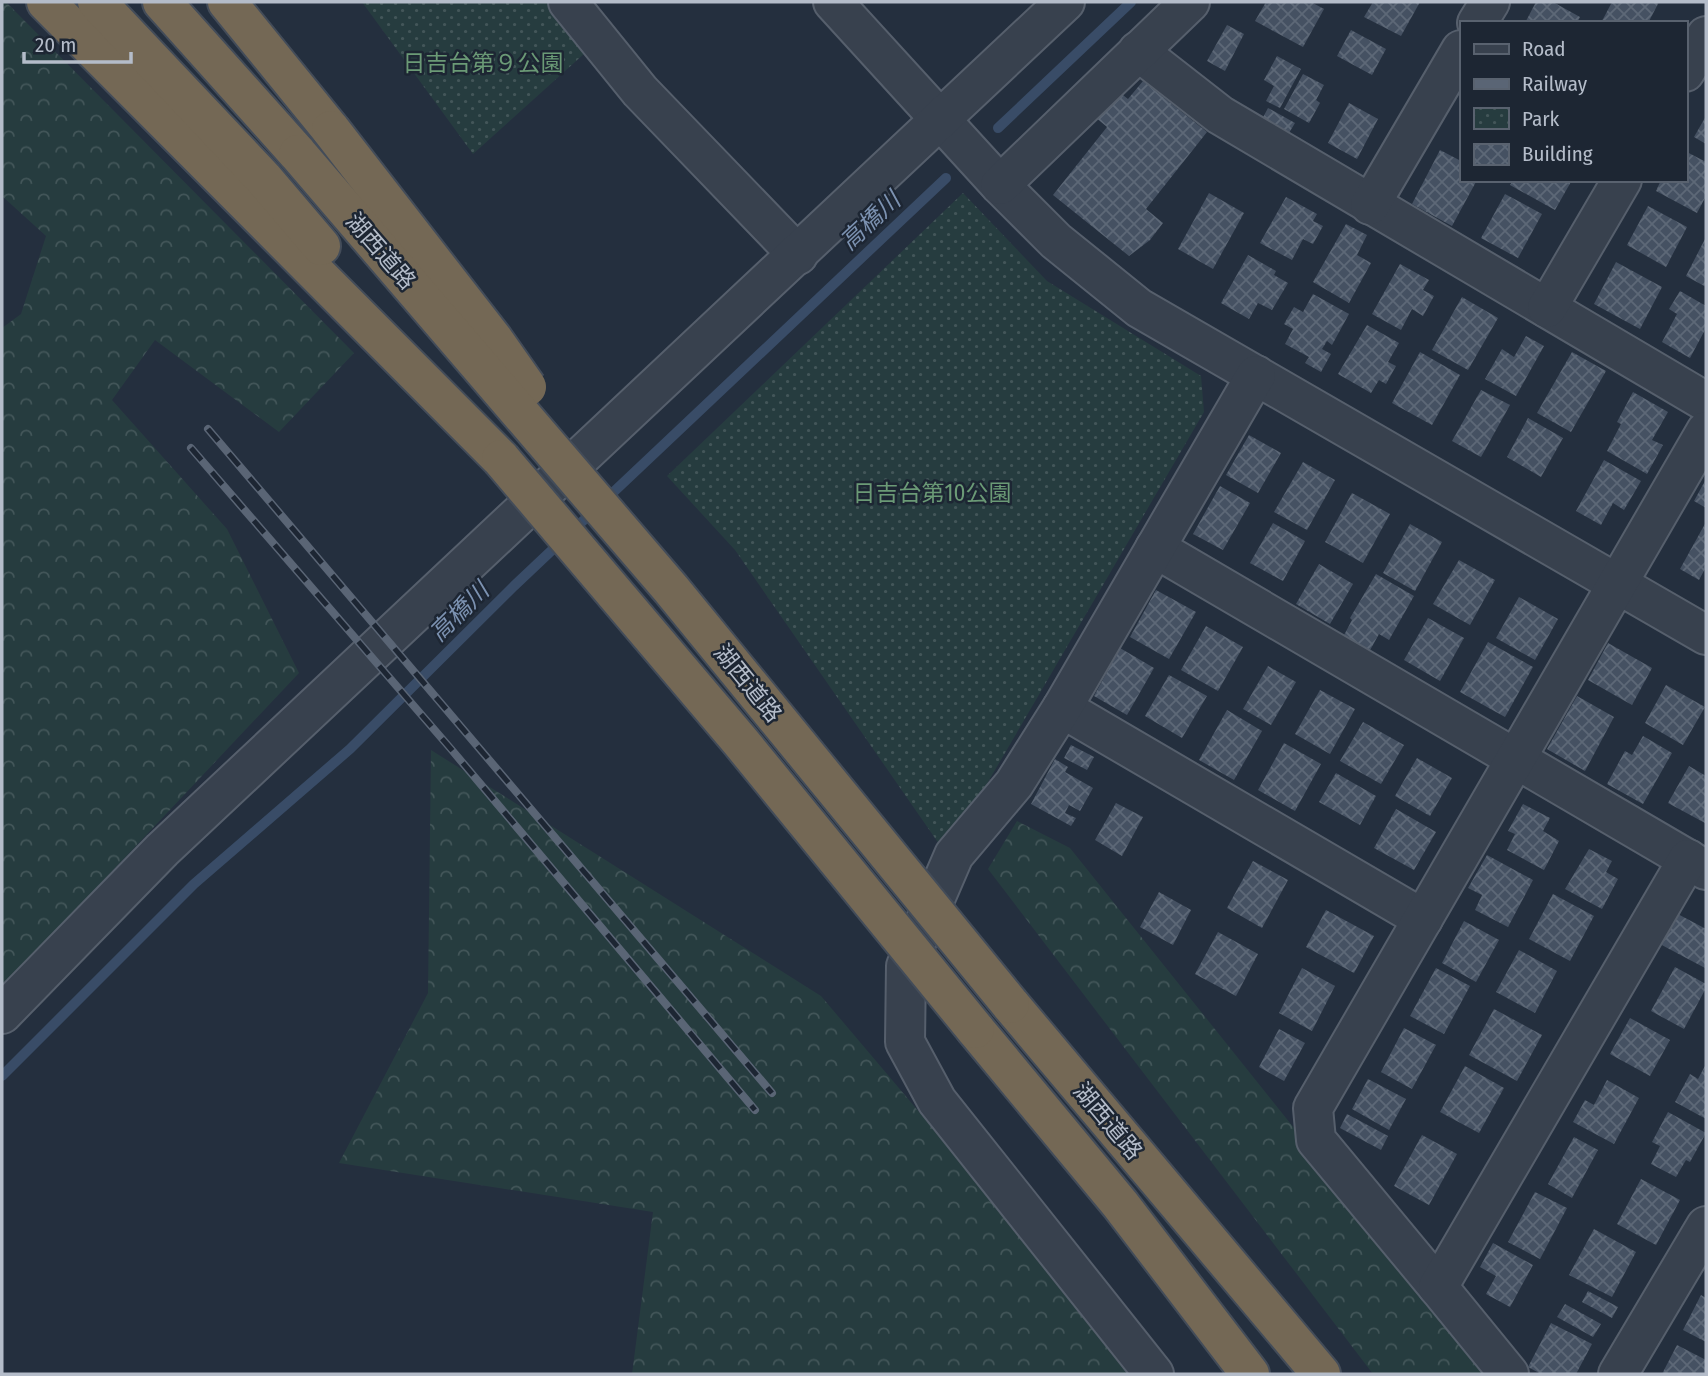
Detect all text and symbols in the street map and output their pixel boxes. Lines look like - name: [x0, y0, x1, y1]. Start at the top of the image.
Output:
- scale bar: [24, 21, 131, 65]
- legend: [1460, 21, 1687, 182]
- text: 20 m: [35, 32, 76, 58]
- text: Road: [1522, 36, 1566, 62]
- park label: 日吉台第９公園: [403, 49, 564, 77]
- text: Railway: [1522, 71, 1588, 97]
- text: Park: [1522, 106, 1560, 132]
- text: Building: [1522, 141, 1593, 167]
- water label: 高橋川: [834, 184, 908, 256]
- street label: 湖西道路: [340, 207, 422, 295]
- park label: 日吉台第10公園: [853, 479, 1011, 507]
- water label: 高橋川: [424, 575, 496, 647]
- street label: 湖西道路: [708, 638, 788, 728]
- street label: 湖西道路: [1068, 1077, 1148, 1165]

